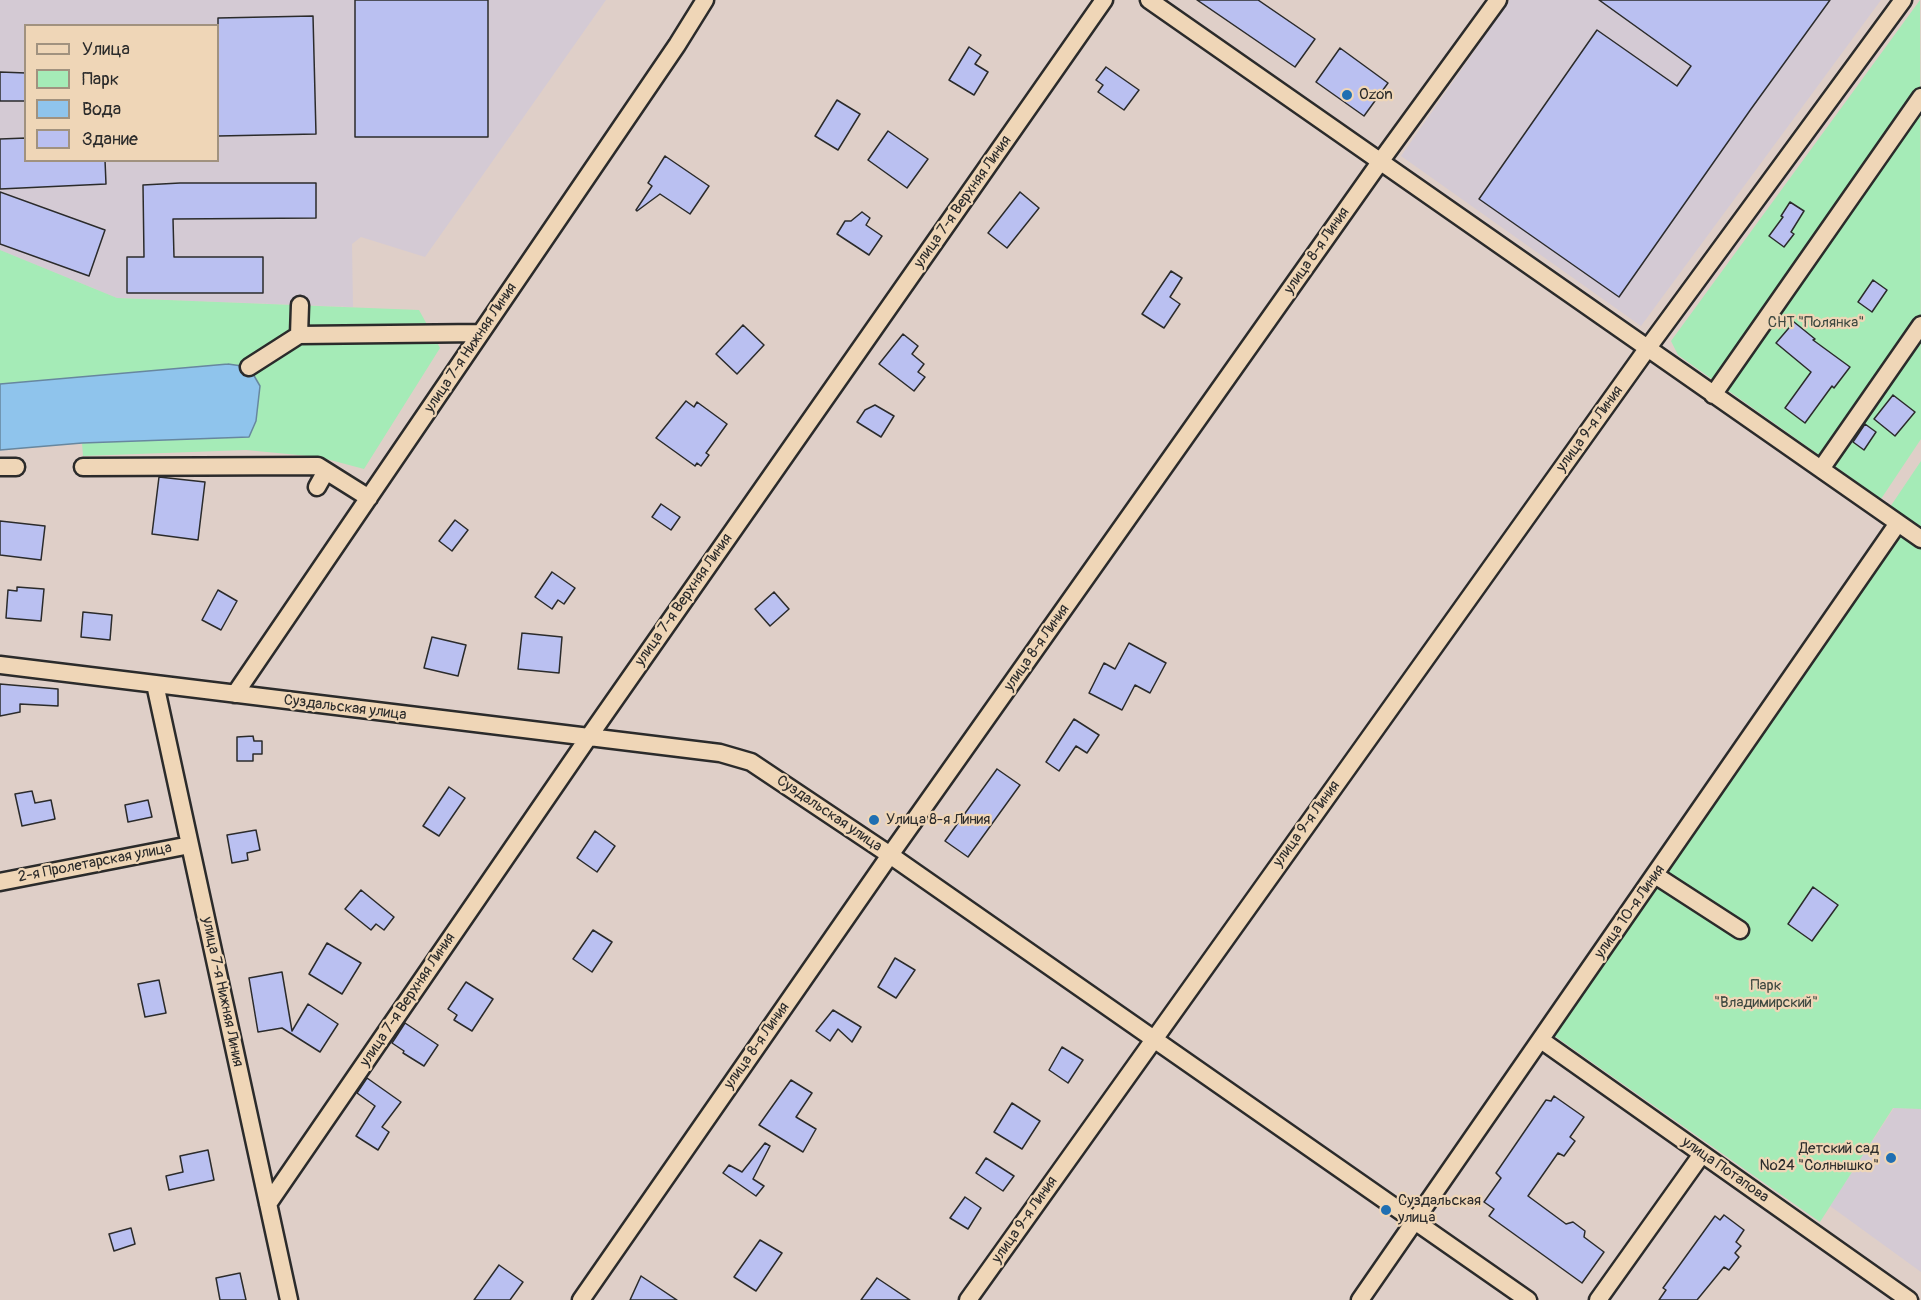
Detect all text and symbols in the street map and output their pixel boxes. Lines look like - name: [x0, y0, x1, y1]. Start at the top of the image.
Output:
- legend: [24, 24, 219, 162]
- text: Улица: [82, 38, 130, 61]
- text: Парк: [82, 68, 119, 91]
- place label: Ozon: [1359, 86, 1393, 104]
- marker: Ozon: [1340, 88, 1354, 102]
- text: Вода: [82, 98, 121, 121]
- text: Здание: [82, 128, 138, 151]
- street label: улица 7-я Верхняя Линия: [910, 132, 1016, 272]
- street label: улица 8-я Линия: [1280, 204, 1354, 298]
- street label: улица 7-я Нижняя Линия: [421, 280, 521, 416]
- park label: СНТ "Полянка": [1768, 314, 1864, 332]
- street label: улица 9-я Линия: [1553, 382, 1627, 476]
- street label: улица 7-я Верхняя Линия: [631, 530, 737, 670]
- street label: улица 8-я Линия: [1000, 601, 1074, 695]
- street label: Суздальская улица: [283, 692, 407, 724]
- street label: Суздальская улица: [773, 772, 885, 856]
- street label: улица 9-я Линия: [1270, 777, 1344, 871]
- place label: Улица 8-я Линия: [886, 811, 990, 829]
- marker: Улица 8-я Линия: [867, 813, 881, 827]
- street label: 2-я Пролетарская улица: [17, 839, 173, 887]
- street label: улица 10-я Линия: [1591, 862, 1669, 962]
- street label: улица 7-я Нижняя Линия: [197, 915, 247, 1069]
- street label: улица 7-я Верхняя Линия: [357, 930, 459, 1070]
- park label: Парк "Владимирский": [1714, 977, 1818, 1012]
- street label: улица 8-я Линия: [720, 999, 794, 1093]
- street label: улица Потапова: [1678, 1133, 1772, 1207]
- place label: Детский сад №24 "Солнышко": [1760, 1140, 1879, 1175]
- marker: Детский сад №24 "Солнышко": [1884, 1151, 1898, 1165]
- street label: улица 9-я Линия: [988, 1173, 1062, 1267]
- place label: Суздальская улица: [1398, 1192, 1481, 1227]
- marker: Суздальская улица: [1379, 1203, 1393, 1217]

